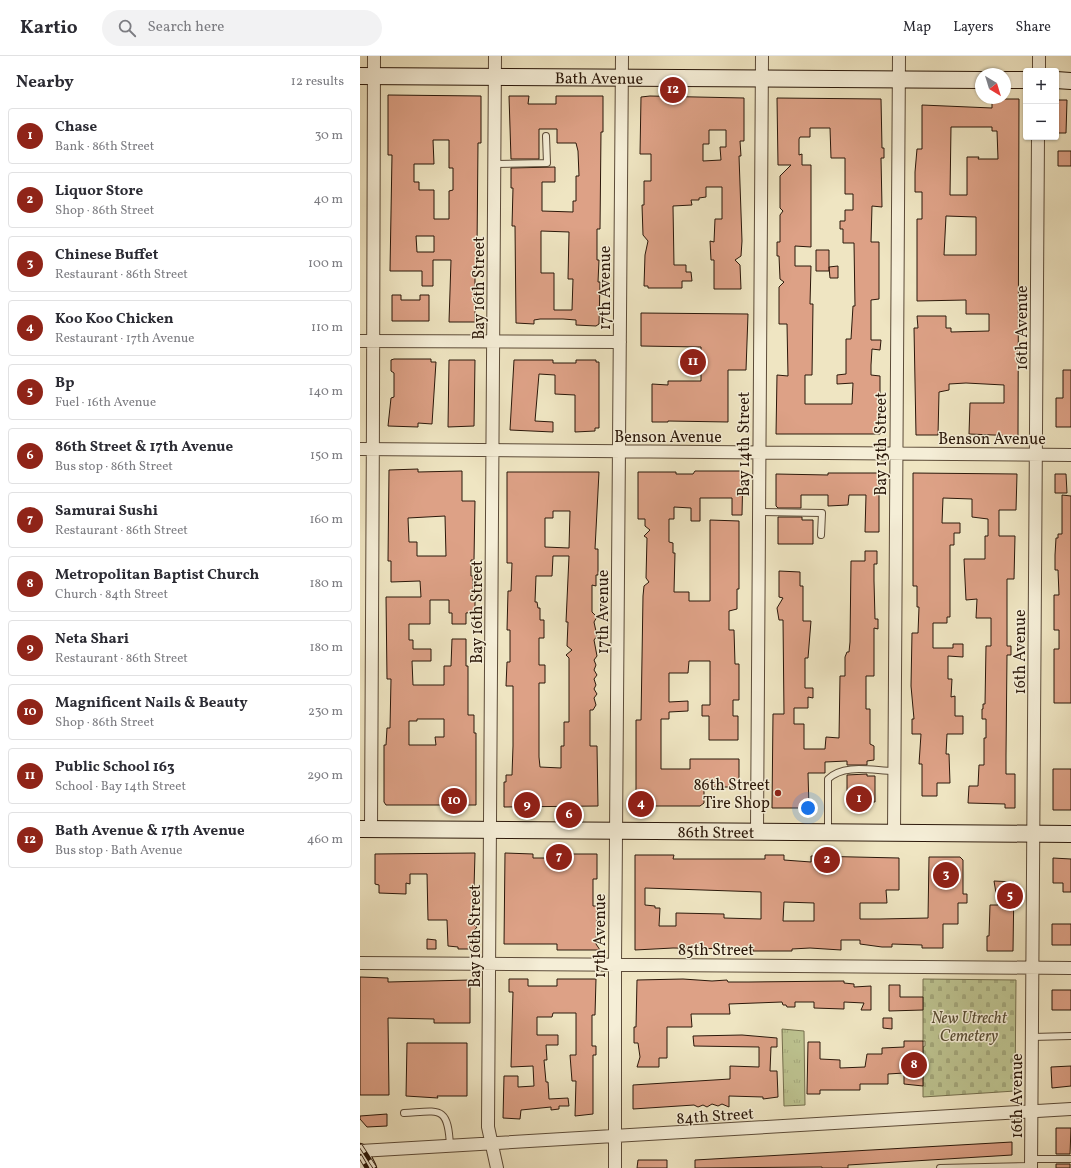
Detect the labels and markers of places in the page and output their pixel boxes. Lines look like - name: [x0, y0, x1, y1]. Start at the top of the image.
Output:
- pin: 12: [660, 75, 686, 105]
- pin: 11: [680, 347, 706, 377]
- place label: 86th Street Tire Shop: [693, 775, 770, 815]
- pin: 1: [846, 784, 872, 814]
- pin: 10: [441, 786, 467, 816]
- marker: 86th Street Tire Shop: [773, 788, 783, 798]
- pin: 4: [628, 789, 654, 819]
- pin: 9: [514, 790, 540, 820]
- pin: 6: [556, 800, 582, 830]
- pin: 7: [546, 842, 572, 872]
- pin: 2: [814, 845, 840, 875]
- pin: 3: [933, 860, 959, 890]
- pin: 5: [997, 881, 1023, 911]
- pin: 8: [901, 1050, 927, 1080]

